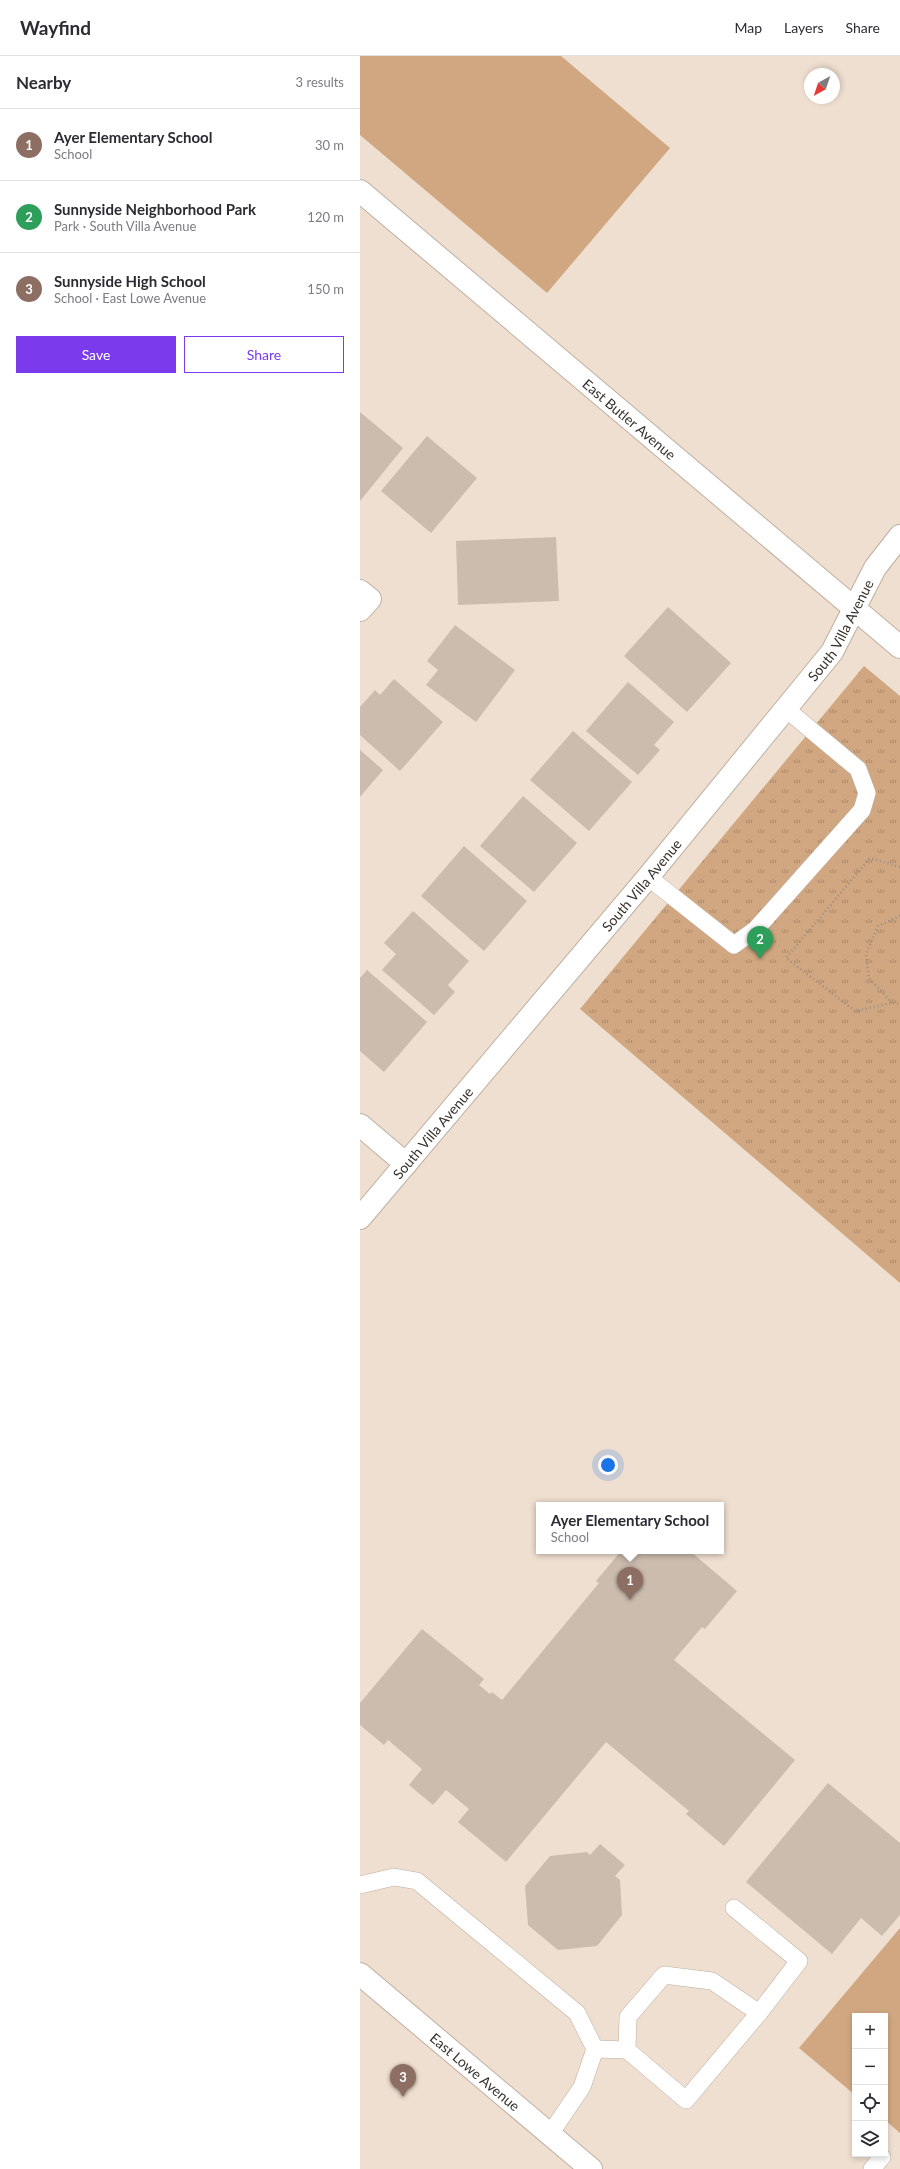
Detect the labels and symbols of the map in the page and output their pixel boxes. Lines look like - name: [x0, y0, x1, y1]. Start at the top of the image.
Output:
- north arrow: [804, 68, 840, 104]
- street label: East Butler Avenue: [580, 375, 680, 463]
- street label: South Villa Avenue: [804, 576, 876, 684]
- street label: South Villa Avenue: [598, 835, 685, 934]
- pin: 2: [747, 926, 773, 959]
- street label: South Villa Avenue: [389, 1083, 476, 1182]
- your location: [598, 1455, 618, 1475]
- pin: 1: [617, 1567, 643, 1600]
- street label: East Lowe Avenue: [427, 2029, 524, 2114]
- pin: 3: [390, 2064, 416, 2097]

